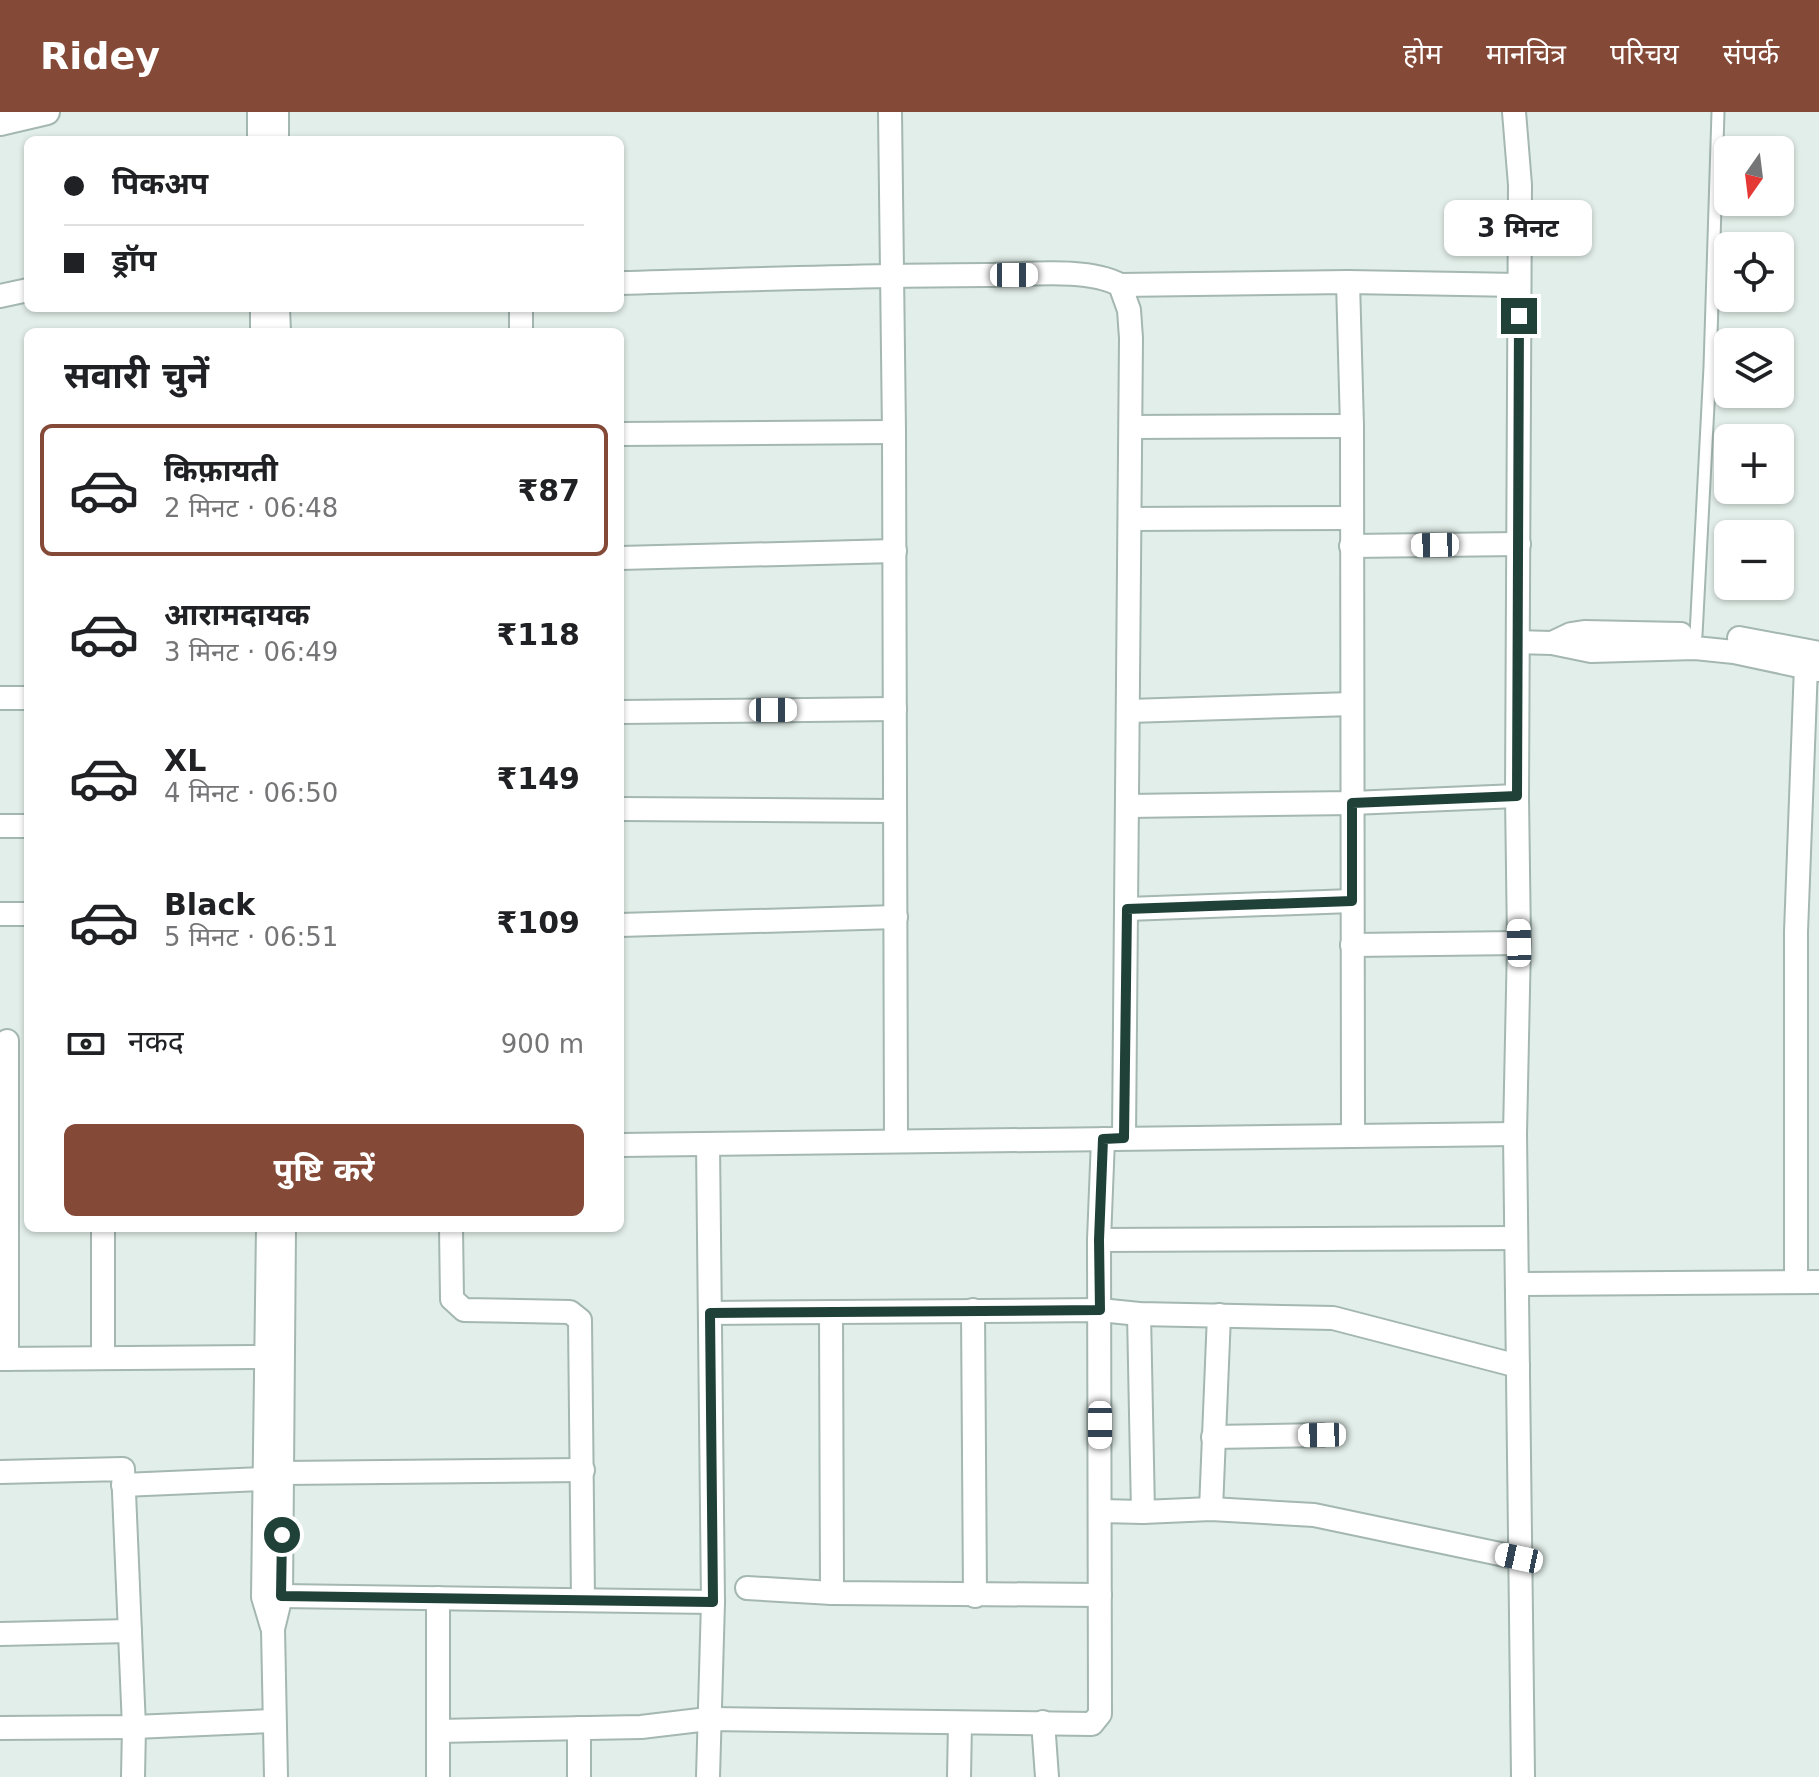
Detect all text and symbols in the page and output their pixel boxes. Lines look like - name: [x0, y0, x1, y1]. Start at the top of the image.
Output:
- text: Ridey: [40, 34, 160, 78]
- text: होम: [1403, 38, 1442, 71]
- text: मानचित्र: [1486, 38, 1566, 71]
- text: परिचय: [1610, 38, 1679, 71]
- text: संपर्क: [1723, 38, 1779, 71]
- north arrow: [1714, 136, 1794, 216]
- map controls: [1714, 136, 1794, 600]
- text: पिकअप: [112, 166, 208, 201]
- callout: 3 मिनट: [1445, 200, 1593, 256]
- text: 3 मिनट: [1477, 213, 1559, 243]
- button: locate: [1714, 232, 1794, 312]
- text: ड्रॉप: [112, 243, 156, 278]
- car: [990, 263, 1038, 287]
- route end: [1501, 298, 1537, 334]
- button: layers: [1714, 328, 1794, 408]
- text: सवारी चुनें: [64, 355, 209, 396]
- button: +: [1714, 424, 1794, 504]
- text: किफ़ायती: [164, 453, 278, 488]
- icon: car: [68, 454, 140, 526]
- text: ₹87: [517, 473, 580, 508]
- text: 2 मिनट · 06:48: [164, 493, 338, 523]
- button: −: [1714, 520, 1794, 600]
- car: [1411, 533, 1459, 557]
- text: आरामदायक: [164, 597, 310, 632]
- icon: car: [68, 598, 140, 670]
- text: ₹118: [497, 617, 580, 652]
- text: 3 मिनट · 06:49: [164, 637, 338, 667]
- car: [749, 698, 797, 722]
- icon: car: [68, 742, 140, 814]
- text: XL: [164, 743, 206, 778]
- text: ₹149: [497, 761, 580, 796]
- text: 4 मिनट · 06:50: [164, 778, 338, 808]
- icon: car: [68, 886, 140, 958]
- text: Black: [164, 887, 255, 922]
- text: ₹109: [497, 905, 580, 940]
- car: [1507, 919, 1531, 967]
- text: 5 मिनट · 06:51: [164, 922, 338, 952]
- icon: cash: [64, 1022, 108, 1066]
- text: नकद: [128, 1024, 184, 1059]
- text: 900 m: [501, 1029, 584, 1059]
- button: पुष्टि करें: [64, 1124, 584, 1216]
- car: [1088, 1401, 1112, 1449]
- car: [1298, 1423, 1346, 1447]
- route start: [264, 1517, 300, 1553]
- car: [1493, 1541, 1545, 1575]

